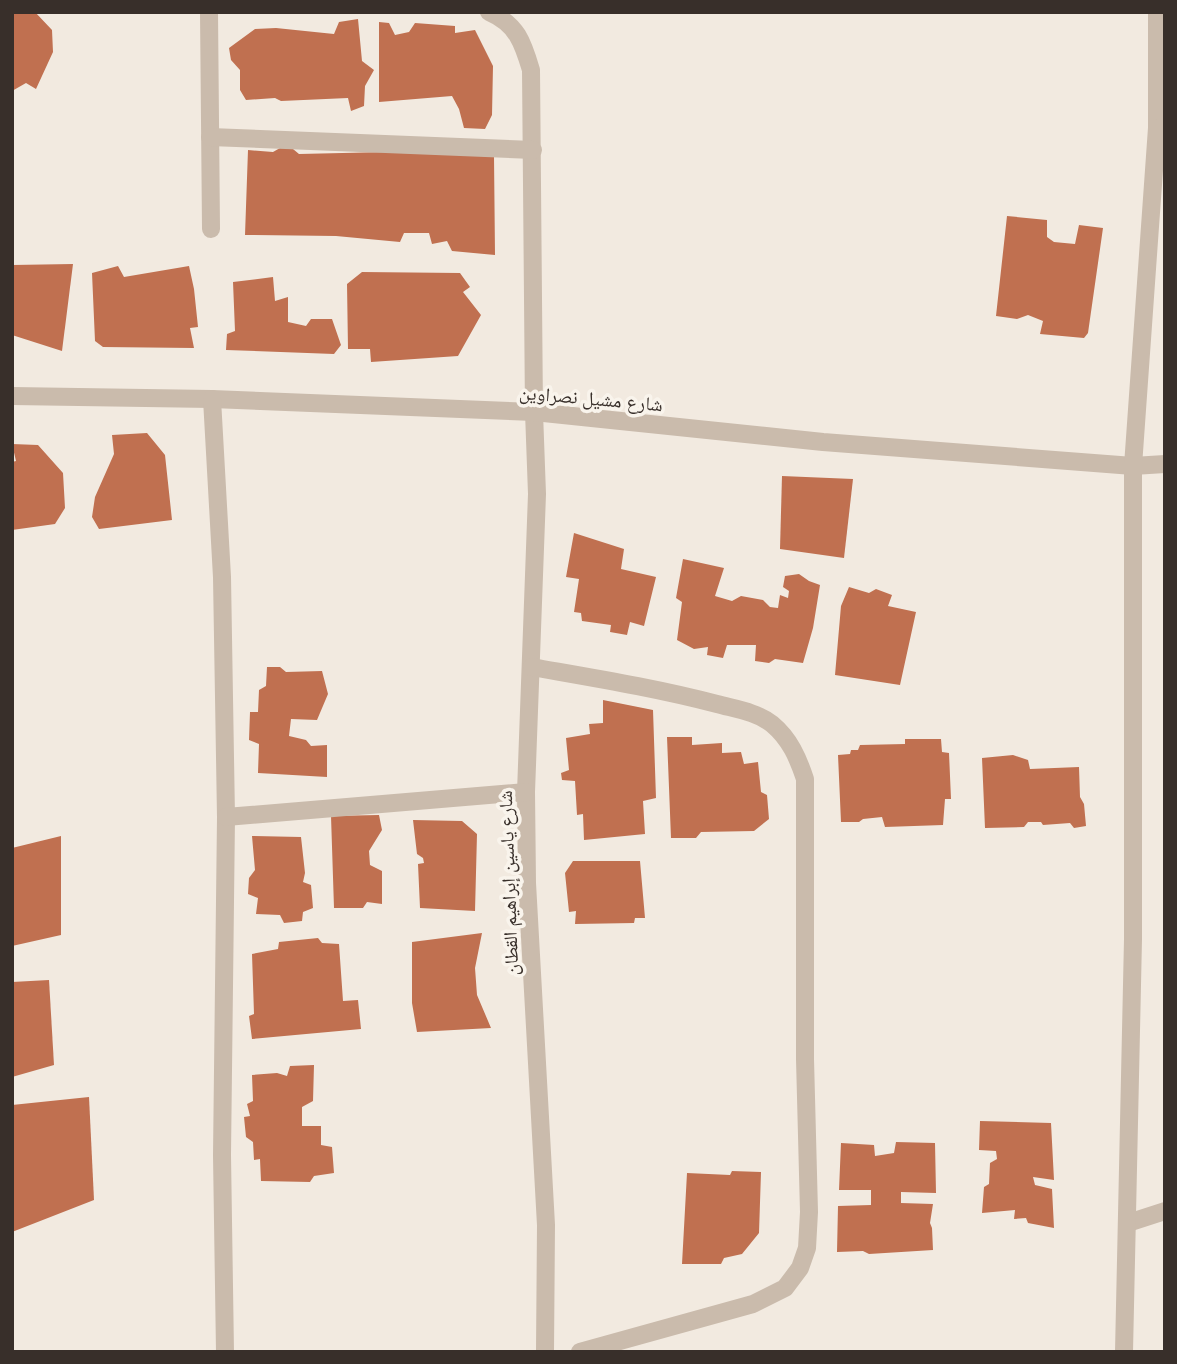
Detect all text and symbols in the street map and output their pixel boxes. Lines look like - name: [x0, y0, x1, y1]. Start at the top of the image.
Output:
- street label: شارع مشيل نصراوين: [518, 382, 664, 416]
- street label: شارع ياسين إبراهيم القطان: [495, 790, 525, 976]

